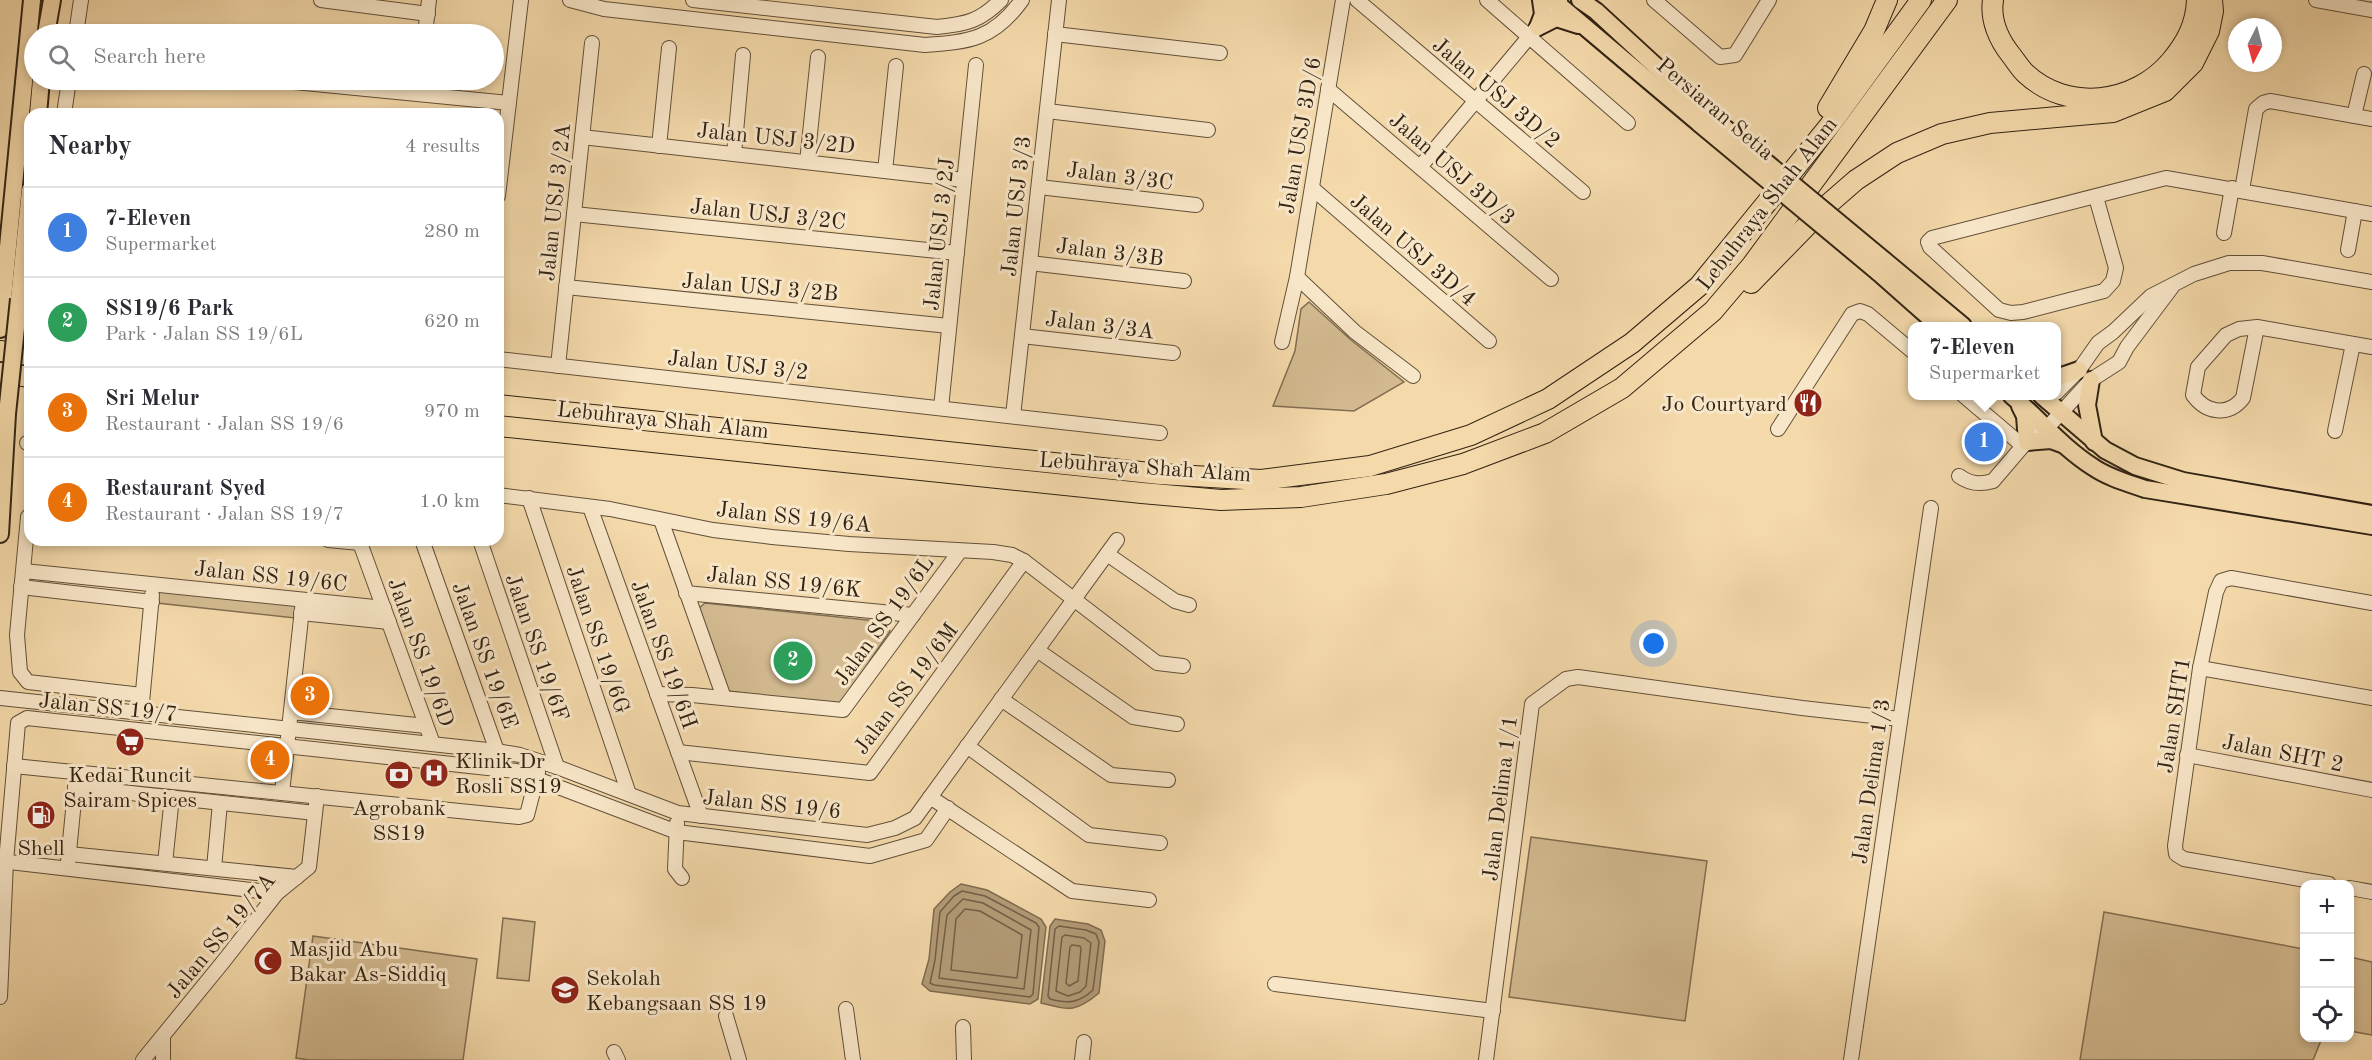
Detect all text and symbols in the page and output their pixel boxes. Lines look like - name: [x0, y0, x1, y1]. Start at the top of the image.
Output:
- north arrow: [2228, 18, 2282, 72]
- search box: [24, 24, 504, 90]
- street label: Jalan USJ 3D/2: [1428, 34, 1564, 153]
- icon: search: [45, 41, 78, 74]
- text: Search here: [93, 46, 206, 68]
- street label: Persiaran Setia: [1652, 54, 1778, 165]
- street label: Jalan USJ 3D/6: [1276, 55, 1326, 216]
- street label: Jalan USJ 3D/3: [1384, 109, 1519, 230]
- street label: Lebuhraya Shah Alam: [1693, 114, 1842, 295]
- street label: Jalan USJ 3/2D: [696, 120, 856, 158]
- street label: Jalan USJ 3/2A: [537, 122, 575, 282]
- text: Nearby: [48, 134, 132, 160]
- street label: Jalan USJ 3/3: [999, 135, 1035, 278]
- text: 4 results: [405, 137, 480, 157]
- street label: Jalan USJ 3/2J: [921, 156, 959, 312]
- street label: Jalan 3/3C: [1065, 160, 1175, 194]
- street label: Jalan USJ 3D/4: [1345, 190, 1480, 311]
- street label: Jalan USJ 3/2C: [689, 196, 847, 234]
- text: 7-Eleven: [105, 208, 191, 230]
- text: 1: [62, 222, 73, 242]
- text: 280 m: [424, 222, 480, 242]
- text: Supermarket: [105, 235, 216, 255]
- street label: Jalan 3/3B: [1055, 235, 1165, 270]
- street label: Jalan USJ 3/2B: [681, 270, 839, 306]
- text: SS19/6 Park: [105, 298, 234, 320]
- street label: Jalan 3/3A: [1044, 308, 1156, 344]
- text: 2: [62, 312, 73, 332]
- text: 620 m: [424, 312, 480, 332]
- popup: [1908, 322, 2061, 400]
- text: Park · Jalan SS 19/6L: [105, 325, 303, 345]
- text: 7-Eleven: [1929, 337, 2015, 359]
- street label: Jalan USJ 3/2: [666, 348, 809, 384]
- text: Supermarket: [1929, 364, 2040, 384]
- restaurant icon: Jo Courtyard: [1792, 387, 1824, 419]
- text: Sri Melur: [105, 388, 199, 410]
- place label: Jo Courtyard: [1662, 394, 1787, 416]
- street label: Lebuhraya Shah Alam: [556, 399, 770, 443]
- text: 3: [62, 402, 73, 422]
- text: 970 m: [424, 402, 480, 422]
- text: Restaurant · Jalan SS 19/6: [105, 415, 344, 435]
- pin: 1: [1964, 420, 2004, 464]
- street label: Lebuhraya Shah Alam: [1038, 450, 1252, 486]
- text: Restaurant Syed: [105, 478, 266, 500]
- text: 4: [62, 492, 73, 512]
- text: 1.0 km: [419, 492, 480, 512]
- street label: Jalan SS 19/6A: [715, 499, 873, 537]
- text: Restaurant · Jalan SS 19/7: [105, 505, 344, 525]
- street label: Jalan SS 19/6L: [830, 552, 939, 690]
- street label: Jalan SS 19/6C: [193, 558, 349, 596]
- street label: Jalan SS 19/6G: [561, 563, 633, 717]
- street label: Jalan SS 19/6K: [705, 564, 862, 602]
- street label: Jalan SS 19/6F: [501, 571, 572, 724]
- street label: Jalan SS 19/6D: [383, 575, 457, 730]
- street label: Jalan SS 19/6H: [626, 577, 700, 732]
- street label: Jalan SS 19/6E: [447, 579, 521, 732]
- street label: Jalan SS 19/6M: [850, 620, 963, 759]
- your location: [1639, 629, 1668, 658]
- pin: 2: [774, 638, 812, 684]
- street label: Jalan SHT1: [2155, 656, 2195, 775]
- pin: 3: [290, 674, 330, 718]
- street label: Jalan SS 19/7: [37, 690, 178, 726]
- street label: Jalan Delima 1/3: [1849, 697, 1894, 865]
- street label: Jalan Delima 1/1: [1480, 714, 1522, 882]
- supermarket icon: Kedai Runcit Sairam Spices: [114, 726, 146, 758]
- street label: Jalan SHT 2: [2220, 731, 2345, 777]
- pin: 4: [250, 738, 290, 783]
- place label: Klinik Dr Rosli SS19: [455, 751, 562, 798]
- hospital icon: Klinik Dr Rosli SS19: [418, 757, 450, 789]
- bank icon: Agrobank SS19: [383, 759, 415, 791]
- place label: Kedai Runcit Sairam Spices: [63, 765, 197, 812]
- street label: Jalan SS 19/6: [701, 787, 842, 823]
- place label: Agrobank SS19: [352, 798, 446, 845]
- fuel station icon: Shell: [25, 799, 57, 831]
- place label: Shell: [17, 838, 65, 860]
- street label: Jalan SS 19/7A: [163, 869, 280, 1003]
- map controls: [2300, 880, 2354, 1042]
- button: +: [2300, 880, 2354, 934]
- button: −: [2300, 934, 2354, 988]
- place label: Masjid Abu Bakar As-Siddiq: [289, 939, 447, 986]
- mosque icon: Masjid Abu Bakar As-Siddiq: [252, 945, 284, 977]
- place label: Sekolah Kebangsaan SS 19: [586, 968, 767, 1015]
- school or university icon: Sekolah Kebangsaan SS 19: [549, 974, 581, 1006]
- button: locate: [2300, 988, 2354, 1042]

